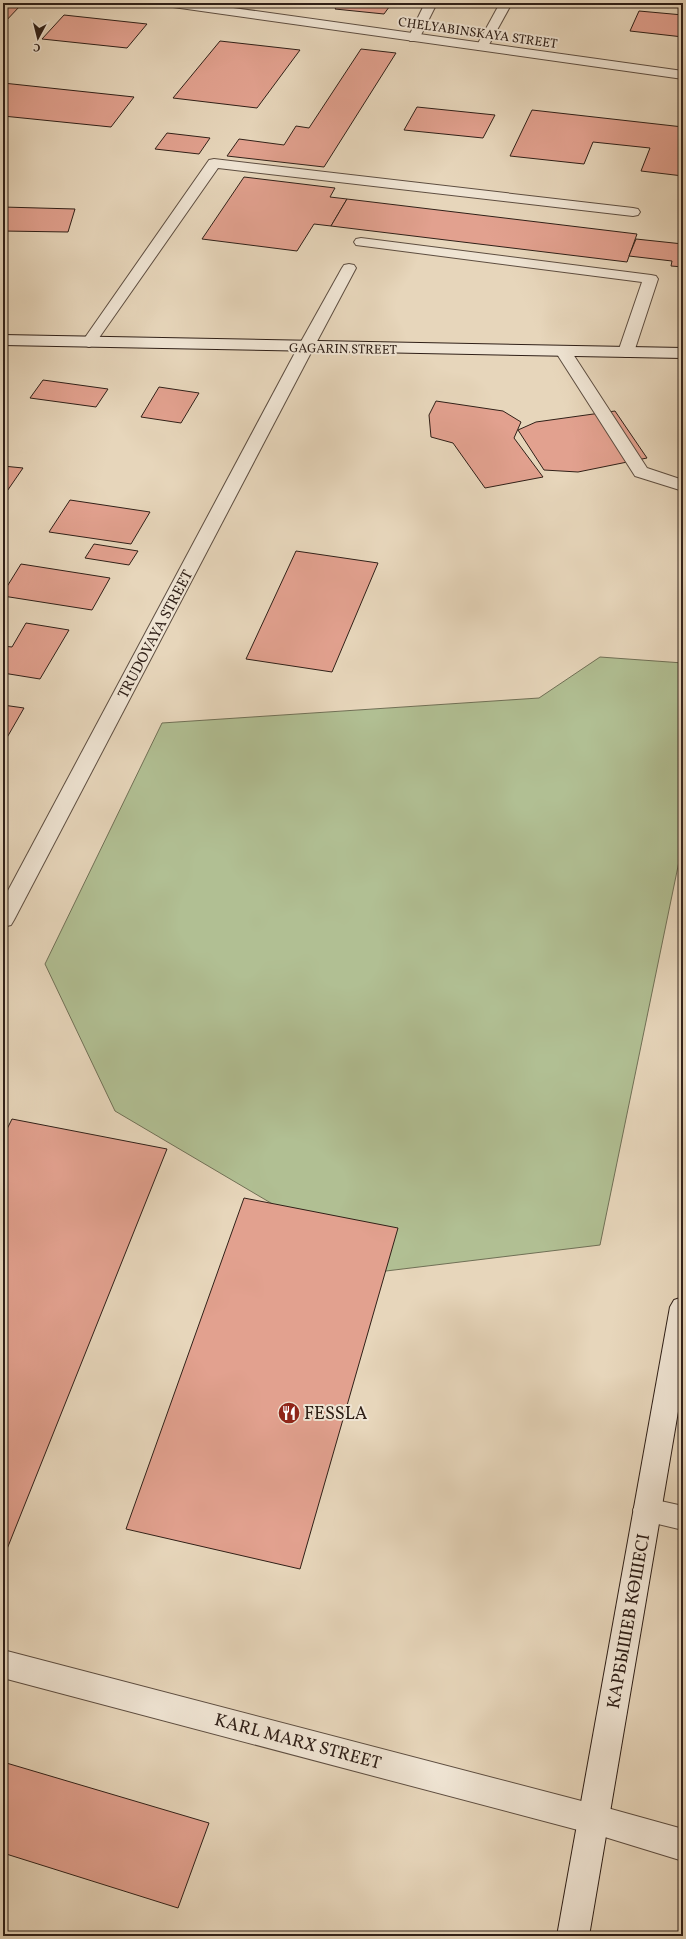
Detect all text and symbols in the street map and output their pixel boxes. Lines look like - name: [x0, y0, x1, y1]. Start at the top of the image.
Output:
- street label: CHELYABINSKAYA STREET: [397, 14, 559, 54]
- north arrow: [18, 18, 58, 58]
- text: С: [33, 39, 41, 54]
- street label: GAGARIN STREET: [289, 340, 397, 360]
- street label: TRUDOVAYA STREET: [114, 567, 199, 703]
- restaurant icon: FESSLA: [276, 1400, 302, 1426]
- place label: FESSLA: [304, 1402, 368, 1427]
- street label: КАРБЫШЕВ КӨШЕСІ: [602, 1532, 657, 1711]
- street label: KARL MARX STREET: [211, 1708, 384, 1777]

